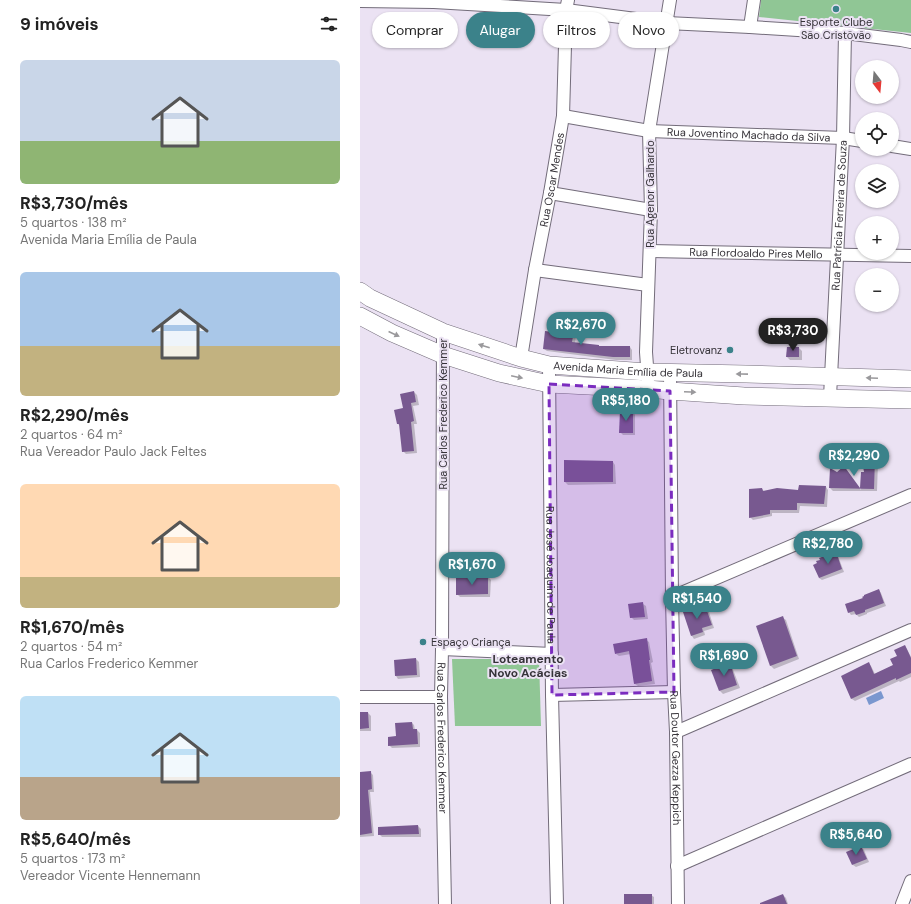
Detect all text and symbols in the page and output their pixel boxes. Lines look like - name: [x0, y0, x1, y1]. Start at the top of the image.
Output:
- marker: Esporte Clube São Cristõvão: [831, 4, 841, 14]
- chip: Comprar: [372, 12, 458, 48]
- chip: Alugar: [466, 12, 535, 48]
- chip: Filtros: [543, 12, 610, 48]
- chip: Novo: [618, 12, 679, 48]
- text: 9 imóveis: [20, 13, 99, 35]
- icon: filters: [318, 13, 340, 35]
- place label: Esporte Clube São Cristõvão: [800, 15, 872, 42]
- north arrow: [855, 60, 899, 104]
- map controls: [855, 60, 899, 312]
- icon: home: [144, 86, 216, 158]
- button: locate: [855, 112, 899, 156]
- street label: Rua Joventino Machado da Silva: [667, 125, 831, 145]
- street label: Rua Oscar Mendes: [537, 131, 567, 228]
- street label: Rua Agenor Galhardo: [643, 140, 657, 248]
- street label: Rua Patrícia Ferreira de Souza: [828, 140, 850, 291]
- button: layers: [855, 164, 899, 208]
- text: R$3,730/mês: [20, 192, 128, 214]
- text: 5 quartos · 138 m²: [20, 214, 126, 231]
- button: +: [855, 216, 899, 260]
- text: Avenida Maria Emília de Paula: [20, 231, 197, 248]
- street label: Rua Flordoaldo Pires Mello: [689, 245, 823, 261]
- button: −: [855, 268, 899, 312]
- icon: home: [144, 298, 216, 370]
- pin: R$2,670: [544, 312, 618, 346]
- text: R$2,670: [556, 316, 606, 333]
- pin: R$3,730: [756, 318, 830, 352]
- text: R$3,730: [768, 322, 818, 339]
- one-way arrow: [389, 331, 400, 337]
- street label: Rua Carlos Frederico Kemmer: [436, 339, 450, 489]
- one-way arrow: [478, 343, 490, 349]
- place label: Eletrovanz: [670, 343, 722, 357]
- marker: Eletrovanz: [725, 345, 735, 355]
- street label: Avenida Maria Emília de Paula: [553, 358, 703, 380]
- one-way arrow: [736, 370, 748, 377]
- one-way arrow: [511, 374, 523, 380]
- one-way arrow: [865, 375, 878, 381]
- pin: R$5,180: [589, 388, 663, 422]
- one-way arrow: [684, 389, 696, 396]
- text: R$5,180: [601, 392, 651, 409]
- text: R$2,290/mês: [20, 404, 129, 426]
- text: 2 quartos · 64 m²: [20, 426, 122, 443]
- text: Rua Vereador Paulo Jack Feltes: [20, 443, 207, 460]
- pin: R$2,290: [817, 443, 891, 477]
- text: R$2,290: [828, 447, 880, 464]
- street label: Rua José Joaquim de Paula: [543, 506, 559, 644]
- icon: home: [144, 510, 216, 582]
- pin: R$2,780: [791, 531, 865, 565]
- text: R$2,780: [802, 535, 854, 552]
- pin: R$1,670: [435, 552, 509, 586]
- text: R$1,670: [448, 556, 496, 573]
- pin: R$1,540: [660, 586, 734, 620]
- text: R$1,540: [672, 590, 722, 607]
- text: R$1,670/mês: [20, 616, 125, 638]
- place label: Espaço Criança: [431, 635, 511, 649]
- marker: Espaço Criança: [418, 637, 428, 647]
- text: 2 quartos · 54 m²: [20, 638, 122, 655]
- pin: R$1,690: [687, 643, 761, 677]
- text: R$1,690: [699, 647, 749, 664]
- district label: Loteamento Novo Acácias: [489, 651, 567, 681]
- text: Rua Carlos Frederico Kemmer: [20, 655, 198, 672]
- street label: Rua Carlos Frederico Kemmer: [434, 662, 450, 814]
- street label: Rua Doutor Gezza Keppich: [667, 690, 684, 825]
- icon: home: [144, 722, 216, 794]
- pin: R$5,640: [819, 822, 893, 856]
- text: R$5,640: [829, 826, 883, 843]
- text: R$5,640/mês: [20, 828, 131, 850]
- text: 5 quartos · 173 m²: [20, 850, 125, 867]
- text: Vereador Vicente Hennemann: [20, 867, 200, 884]

